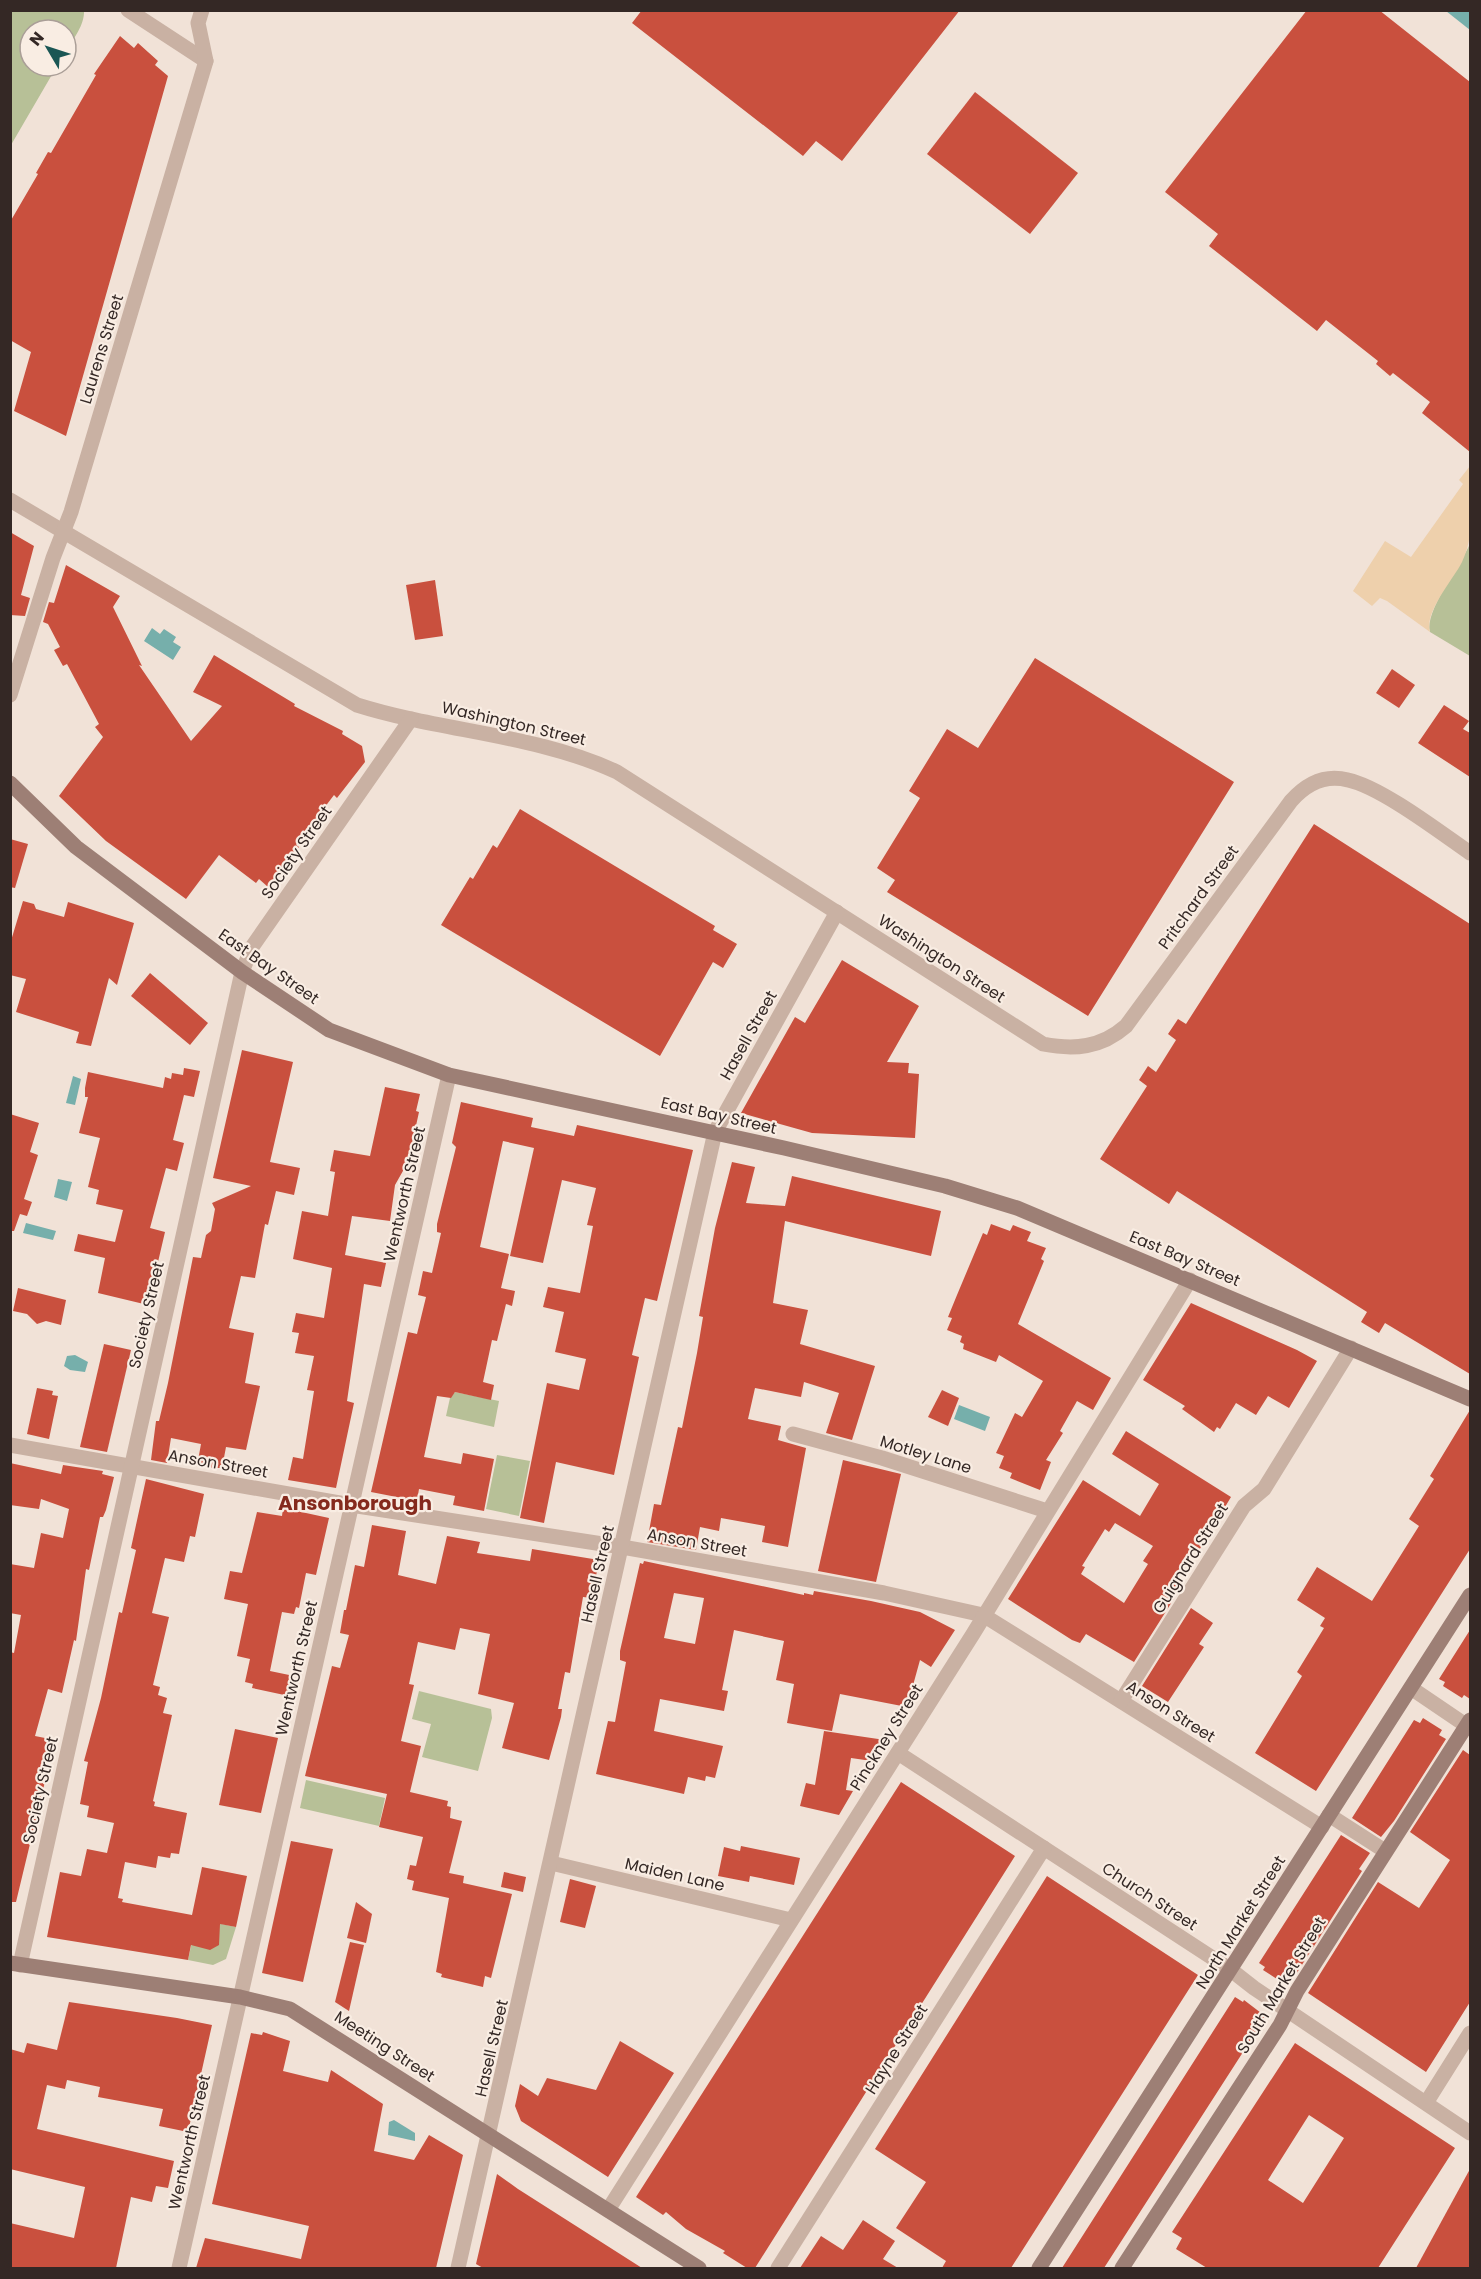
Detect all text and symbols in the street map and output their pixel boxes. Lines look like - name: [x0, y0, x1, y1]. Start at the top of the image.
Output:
- north arrow: [18, 18, 78, 78]
- text: N: [24, 27, 49, 51]
- street label: Laurens Street: [74, 291, 129, 407]
- street label: Washington Street: [439, 696, 588, 751]
- street label: Society Street: [256, 801, 337, 904]
- street label: Pritchard Street: [1153, 840, 1244, 954]
- street label: Washington Street: [874, 909, 1010, 1008]
- street label: East Bay Street: [214, 923, 324, 1010]
- street label: Hasell Street: [714, 986, 783, 1084]
- street label: East Bay Street: [659, 1091, 779, 1140]
- street label: Wentworth Street: [378, 1124, 431, 1264]
- street label: East Bay Street: [1126, 1225, 1244, 1292]
- street label: Society Street: [123, 1259, 170, 1371]
- street label: Motley Lane: [877, 1430, 975, 1479]
- street label: Anson Street: [166, 1443, 270, 1484]
- district label: Ansonborough: [278, 1489, 432, 1517]
- street label: Guignard Street: [1147, 1498, 1234, 1618]
- street label: Anson Street: [645, 1522, 749, 1563]
- street label: Hasell Street: [575, 1523, 620, 1625]
- street label: Wentworth Street: [270, 1598, 323, 1738]
- street label: Anson Street: [1122, 1675, 1220, 1748]
- street label: Pinckney Street: [844, 1679, 929, 1795]
- street label: Society Street: [17, 1734, 64, 1846]
- street label: North Market Street: [1190, 1851, 1291, 1993]
- street label: Maiden Lane: [623, 1852, 727, 1897]
- street label: Church Street: [1097, 1857, 1202, 1936]
- street label: South Market Street: [1231, 1912, 1332, 2058]
- street label: Hasell Street: [469, 1997, 514, 2099]
- street label: Hayne Street: [860, 2000, 933, 2099]
- street label: Meeting Street: [330, 2005, 440, 2088]
- street label: Wentworth Street: [163, 2072, 216, 2212]

